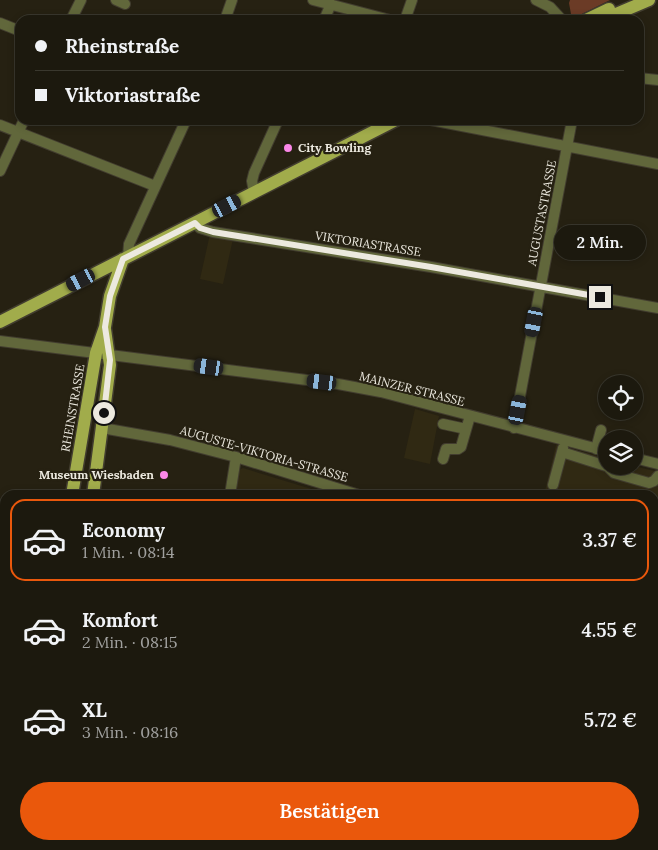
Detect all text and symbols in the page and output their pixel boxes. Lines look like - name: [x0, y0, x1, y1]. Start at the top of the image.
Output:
- text: Rheinstraße: [65, 34, 179, 58]
- text: Viktoriastraße: [65, 83, 200, 107]
- place label: City Bowling: [298, 140, 372, 155]
- marker: City Bowling: [282, 142, 294, 154]
- street label: AUGUSTASTRASSE: [524, 159, 559, 268]
- car: [210, 193, 243, 219]
- callout: 2 Min.: [554, 224, 646, 260]
- street label: VIKTORIASTRASSE: [313, 228, 422, 259]
- text: 2 Min.: [577, 232, 623, 252]
- car: [64, 267, 97, 293]
- route end: [589, 286, 611, 308]
- car: [523, 306, 544, 338]
- car: [193, 357, 224, 377]
- street label: RHEINSTRASSE: [57, 363, 88, 453]
- street label: MAINZER STRASSE: [358, 368, 467, 409]
- car: [306, 373, 337, 391]
- map controls: [598, 375, 643, 475]
- button: locate: [598, 375, 643, 420]
- car: [507, 394, 528, 426]
- route start: [93, 402, 115, 424]
- street label: AUGUSTE-VIKTORIA-STRASSE: [177, 422, 350, 485]
- button: layers: [598, 430, 643, 475]
- place label: Museum Wiesbaden: [39, 467, 154, 482]
- marker: Museum Wiesbaden: [158, 469, 170, 481]
- icon: car: [22, 518, 67, 563]
- text: Economy: [82, 518, 165, 542]
- text: 3.37 €: [582, 528, 637, 552]
- text: 1 Min. · 08:14: [82, 542, 175, 562]
- icon: car: [22, 608, 67, 653]
- text: Komfort: [82, 608, 158, 632]
- text: 4.55 €: [581, 618, 637, 642]
- text: 2 Min. · 08:15: [82, 632, 178, 652]
- icon: car: [22, 698, 67, 743]
- text: XL: [82, 698, 107, 722]
- text: 5.72 €: [584, 708, 637, 732]
- text: 3 Min. · 08:16: [82, 722, 178, 742]
- button: Bestätigen: [20, 782, 639, 840]

